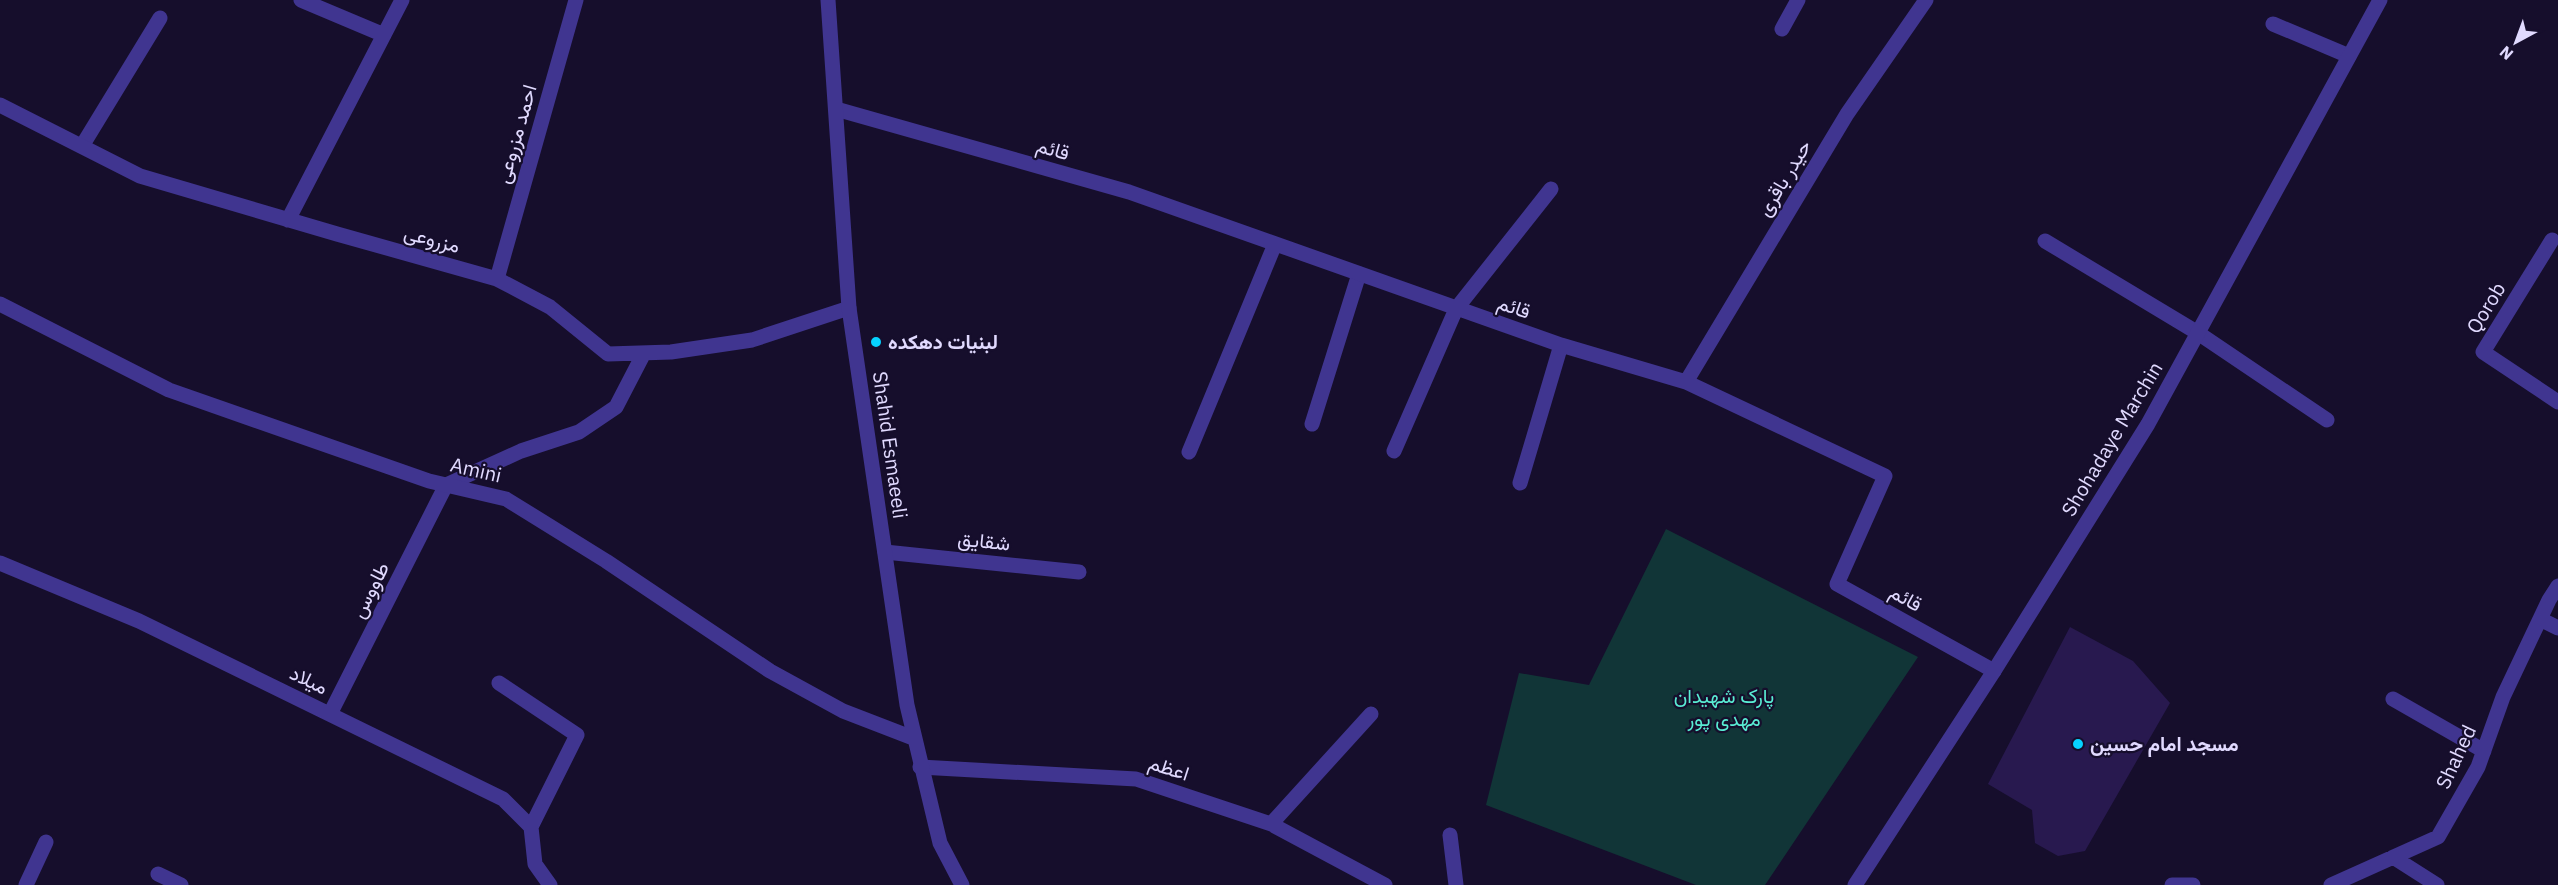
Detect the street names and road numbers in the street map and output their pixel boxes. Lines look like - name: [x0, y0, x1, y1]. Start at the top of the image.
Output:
- street label: احمد مزروعی: [489, 81, 543, 187]
- street label: قائم: [1033, 131, 1073, 166]
- street label: حیدر باقری: [1750, 134, 1817, 221]
- street label: مزروعی: [401, 218, 463, 259]
- street label: Qorob: [2460, 277, 2511, 338]
- street label: قائم: [1494, 288, 1534, 325]
- street label: Shohadaye Marchin: [2055, 356, 2168, 521]
- street label: Shahid Esmaeeli: [867, 370, 914, 520]
- street label: Amini: [448, 451, 504, 488]
- street label: شقایق: [956, 524, 1012, 557]
- street label: طاووس: [344, 557, 395, 622]
- street label: قائم: [1885, 578, 1927, 617]
- street label: میلاد: [286, 659, 333, 700]
- street label: Shahed: [2429, 720, 2482, 793]
- street label: اعظم: [1145, 748, 1193, 787]

